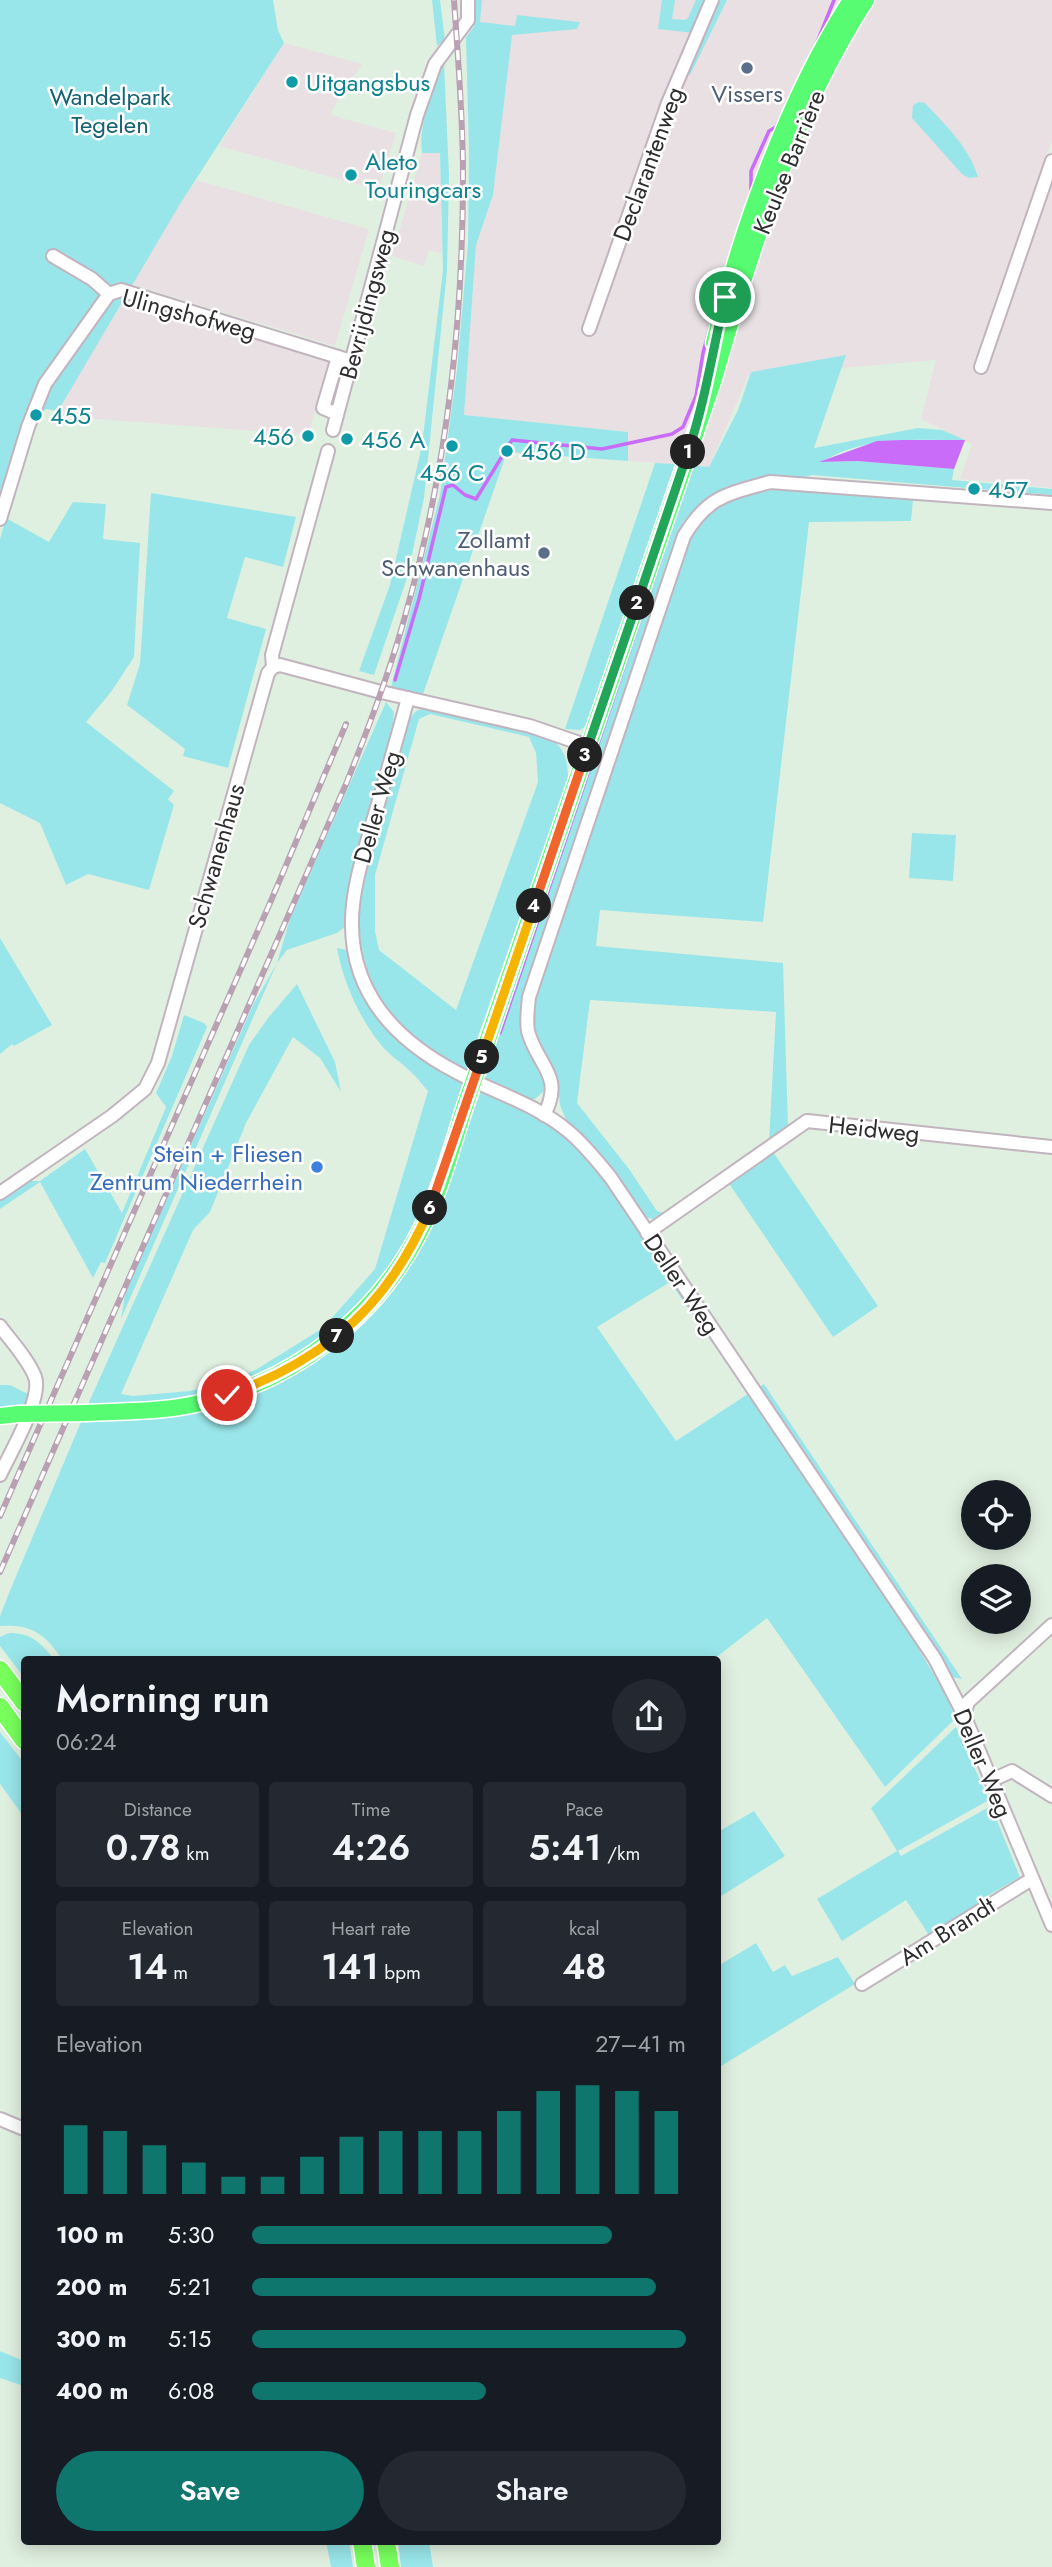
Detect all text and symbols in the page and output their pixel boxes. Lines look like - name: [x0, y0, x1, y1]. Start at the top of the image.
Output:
- marker: Vissers: [739, 60, 755, 76]
- place label: Uitgangsbus: [306, 65, 430, 100]
- marker: Uitgangsbus: [284, 74, 300, 90]
- place label: Vissers: [711, 76, 783, 111]
- park label: Wandelpark Tegelen: [49, 79, 171, 142]
- street label: Declarantenweg: [604, 82, 692, 246]
- street label: Keulse Barrière: [744, 85, 834, 239]
- place label: Aleto Touringcars: [365, 144, 481, 207]
- marker: Aleto Touringcars: [343, 167, 359, 183]
- street label: Bevrijdingsweg: [330, 225, 404, 383]
- pin: [695, 267, 755, 327]
- icon: arrive: [706, 278, 744, 316]
- street label: Ulingshofweg: [118, 279, 260, 349]
- place label: 455: [50, 398, 91, 433]
- marker: 455: [28, 407, 44, 423]
- place label: 456: [253, 419, 294, 454]
- place label: 456 A: [361, 422, 426, 457]
- marker: 456: [300, 428, 316, 444]
- marker: 456 A: [339, 431, 355, 447]
- place label: 456 D: [521, 434, 586, 469]
- pin: 1: [670, 434, 706, 470]
- marker: 456 C: [444, 438, 460, 454]
- text: 1: [683, 438, 692, 465]
- marker: 456 D: [499, 443, 515, 459]
- place label: 456 C: [420, 455, 485, 490]
- place label: 457: [988, 472, 1029, 507]
- marker: 457: [966, 481, 982, 497]
- place label: Zollamt Schwanenhaus: [381, 522, 530, 585]
- marker: Zollamt Schwanenhaus: [536, 545, 552, 561]
- pin: 2: [620, 586, 654, 620]
- text: 2: [630, 589, 643, 616]
- pin: 3: [568, 738, 602, 772]
- text: 3: [579, 741, 590, 768]
- street label: Deller Weg: [344, 747, 410, 867]
- street label: Schwanenhaus: [179, 780, 253, 932]
- pin: 4: [516, 888, 552, 923]
- text: 4: [527, 892, 540, 919]
- pin: 5: [464, 1040, 500, 1074]
- text: 5: [475, 1043, 488, 1070]
- street label: Heidweg: [827, 1107, 921, 1151]
- place label: Stein + Fliesen Zentrum Niederrhein: [90, 1136, 303, 1199]
- marker: Stein + Fliesen Zentrum Niederrhein: [309, 1159, 325, 1175]
- pin: 6: [412, 1190, 448, 1226]
- text: 6: [423, 1194, 436, 1221]
- street label: Deller Weg: [635, 1226, 729, 1342]
- pin: 7: [320, 1318, 354, 1354]
- text: 7: [331, 1322, 342, 1349]
- pin: [197, 1365, 257, 1425]
- icon: check: [208, 1376, 246, 1414]
- map controls: [961, 1480, 1031, 1634]
- button: locate: [961, 1480, 1031, 1550]
- button: layers: [961, 1564, 1031, 1634]
- text: Morning run: [56, 1671, 270, 1726]
- button: share: [612, 1679, 686, 1753]
- street label: Deller Weg: [944, 1703, 1022, 1823]
- text: 06:24: [56, 1725, 116, 1759]
- text: Distance: [124, 1796, 192, 1823]
- text: Time: [352, 1796, 390, 1823]
- text: Pace: [565, 1796, 603, 1823]
- text: 0.78: [106, 1823, 181, 1873]
- text: 4:26: [332, 1823, 410, 1873]
- text: 5:41: [528, 1823, 602, 1873]
- text: km: [181, 1840, 210, 1867]
- text: /km: [602, 1840, 640, 1867]
- street label: Am Brandt: [892, 1888, 1002, 1974]
- text: Elevation: [122, 1915, 194, 1942]
- text: Heart rate: [331, 1915, 411, 1942]
- text: kcal: [569, 1915, 600, 1942]
- text: 14: [127, 1942, 168, 1992]
- text: 141: [321, 1942, 379, 1992]
- text: 48: [562, 1942, 606, 1992]
- text: m: [168, 1959, 188, 1986]
- text: bpm: [379, 1959, 421, 1986]
- text: Elevation: [56, 2027, 143, 2061]
- text: 27–41 m: [595, 2027, 686, 2061]
- text: 100 m: [56, 2218, 124, 2252]
- text: 5:30: [168, 2218, 214, 2252]
- text: 200 m: [56, 2270, 127, 2304]
- text: 5:21: [168, 2270, 211, 2304]
- text: 300 m: [56, 2322, 127, 2356]
- text: 5:15: [168, 2322, 211, 2356]
- text: 400 m: [56, 2374, 128, 2408]
- text: 6:08: [168, 2374, 215, 2408]
- button: Save: [56, 2451, 364, 2531]
- button: Share: [378, 2451, 686, 2531]

